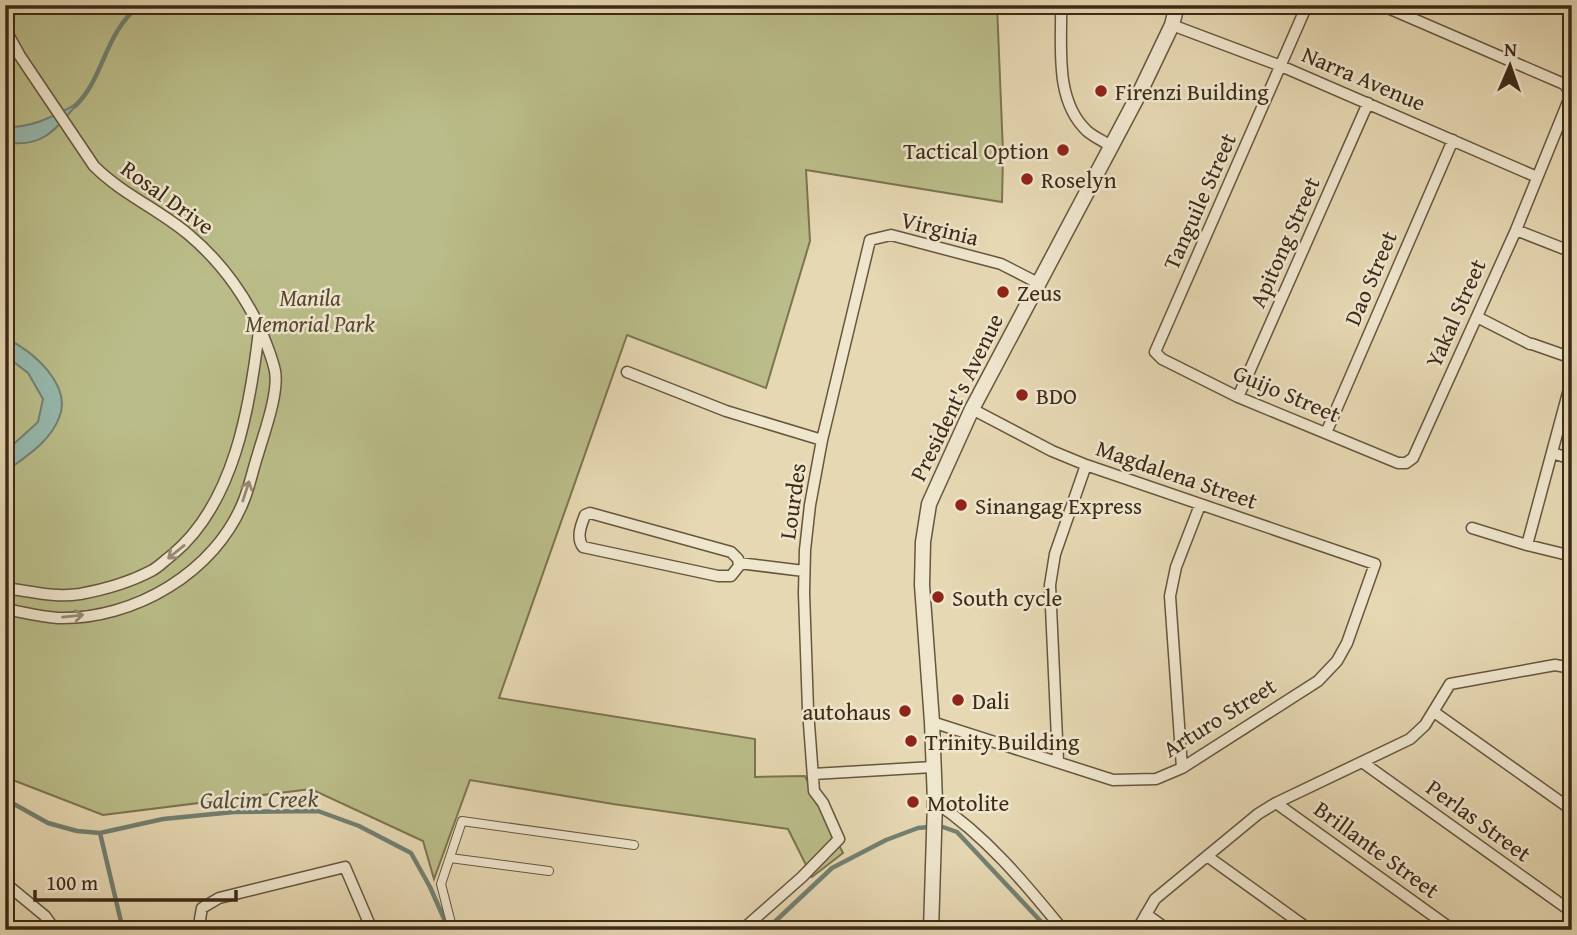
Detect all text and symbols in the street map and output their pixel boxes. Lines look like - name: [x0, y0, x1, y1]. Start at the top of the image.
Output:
- north arrow: [1476, 32, 1546, 102]
- text: N: [1504, 35, 1518, 63]
- street label: Narra Avenue: [1297, 37, 1431, 119]
- place label: Firenzi Building: [1115, 75, 1269, 108]
- marker: Firenzi Building: [1093, 83, 1109, 99]
- street label: Tanguile Street: [1154, 127, 1244, 275]
- place label: Tactical Option: [903, 134, 1049, 167]
- marker: Tactical Option: [1055, 142, 1071, 158]
- street label: Rosal Drive: [115, 152, 221, 242]
- place label: Roselyn: [1041, 163, 1117, 196]
- marker: Roselyn: [1019, 171, 1035, 187]
- street label: Apitong Street: [1240, 171, 1328, 313]
- street label: Virginia: [898, 202, 983, 254]
- street label: Dao Street: [1335, 226, 1405, 330]
- street label: Yakal Street: [1416, 253, 1494, 373]
- place label: Zeus: [1017, 276, 1062, 309]
- park label: Manila Memorial Park: [245, 281, 375, 340]
- marker: Zeus: [995, 284, 1011, 300]
- street label: President's Avenue: [901, 308, 1011, 486]
- street label: Guijo Street: [1228, 356, 1346, 430]
- place label: BDO: [1036, 379, 1077, 412]
- marker: BDO: [1014, 387, 1030, 403]
- street label: Magdalena Street: [1092, 431, 1262, 517]
- street label: Lourdes: [770, 461, 814, 541]
- one-way arrow: [241, 480, 254, 502]
- place label: Sinangag Express: [975, 489, 1142, 522]
- marker: Sinangag Express: [953, 497, 969, 513]
- one-way arrow: [167, 544, 185, 560]
- place label: South cycle: [952, 581, 1062, 614]
- marker: South cycle: [930, 589, 946, 605]
- one-way arrow: [61, 610, 84, 623]
- street label: Arturo Street: [1156, 669, 1282, 765]
- place label: Dali: [972, 684, 1010, 717]
- marker: Dali: [950, 692, 966, 708]
- place label: autohaus: [802, 695, 891, 728]
- marker: autohaus: [897, 703, 913, 719]
- place label: Trinity Building: [925, 725, 1080, 758]
- marker: Trinity Building: [903, 733, 919, 749]
- street label: Perlas Street: [1420, 771, 1538, 869]
- water label: Galcim Creek: [199, 780, 319, 818]
- place label: Motolite: [927, 786, 1009, 819]
- street label: Brillante Street: [1307, 792, 1447, 906]
- marker: Motolite: [905, 794, 921, 810]
- scale bar: [35, 858, 236, 902]
- text: 100 m: [46, 867, 98, 898]

